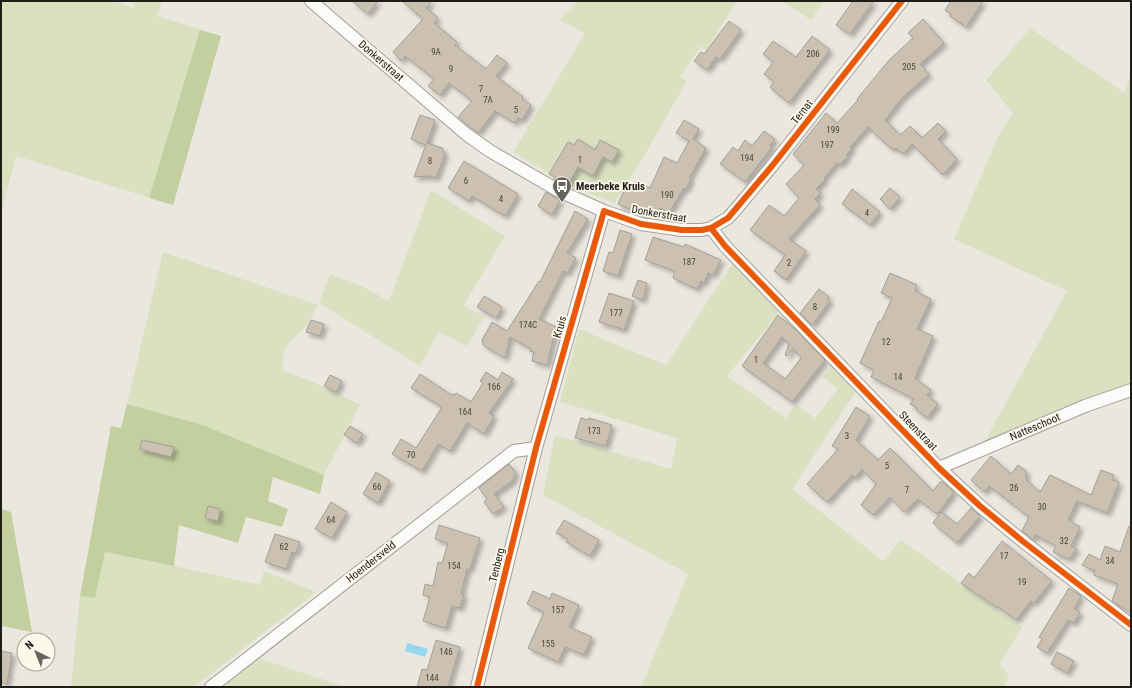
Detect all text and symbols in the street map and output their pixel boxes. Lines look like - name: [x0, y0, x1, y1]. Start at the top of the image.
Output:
- street label: Donkerstraat: [356, 38, 406, 84]
- house number: 9A: [431, 47, 441, 57]
- house number: 206: [806, 49, 820, 59]
- house number: 205: [902, 62, 916, 72]
- house number: 9: [449, 64, 453, 74]
- house number: 7: [479, 84, 484, 94]
- house number: 7A: [483, 95, 493, 105]
- street label: Ternat: [788, 97, 816, 127]
- house number: 5: [514, 105, 519, 115]
- house number: 199: [826, 125, 840, 135]
- house number: 197: [820, 140, 834, 150]
- house number: 194: [740, 153, 754, 163]
- house number: 1: [578, 155, 582, 165]
- house number: 8: [428, 156, 432, 166]
- bus stop icon: Meerbeke Kruis: [551, 175, 573, 203]
- house number: 6: [464, 176, 468, 186]
- place label: Meerbeke Kruis: [576, 180, 645, 193]
- house number: 190: [660, 190, 674, 200]
- house number: 4: [499, 194, 504, 204]
- street label: Donkerstraat: [630, 203, 688, 225]
- house number: 4: [865, 208, 870, 218]
- house number: 187: [682, 257, 696, 267]
- house number: 2: [787, 258, 792, 268]
- house number: 8: [813, 302, 817, 312]
- house number: 177: [609, 308, 623, 318]
- street label: Kruis: [551, 315, 569, 339]
- house number: 174C: [519, 320, 537, 330]
- house number: 12: [882, 337, 891, 347]
- house number: 1: [754, 355, 758, 365]
- house number: 14: [894, 372, 903, 382]
- house number: 166: [487, 382, 501, 392]
- house number: 164: [458, 407, 472, 417]
- street label: Steenstraat: [896, 409, 940, 453]
- street label: Natteschoot: [1008, 411, 1062, 443]
- house number: 173: [587, 426, 601, 436]
- house number: 3: [845, 431, 849, 441]
- house number: 70: [407, 450, 415, 460]
- house number: 5: [885, 461, 890, 471]
- house number: 66: [373, 482, 381, 492]
- house number: 26: [1010, 483, 1018, 493]
- house number: 7: [905, 485, 910, 495]
- house number: 30: [1038, 502, 1046, 512]
- house number: 64: [327, 515, 336, 525]
- house number: 32: [1060, 536, 1069, 546]
- street label: Hoendersveld: [344, 539, 398, 585]
- house number: 62: [280, 542, 289, 552]
- street label: Tenberg: [486, 546, 508, 584]
- house number: 17: [1000, 551, 1009, 561]
- house number: 34: [1106, 556, 1115, 566]
- house number: 154: [447, 561, 461, 571]
- house number: 19: [1018, 577, 1026, 587]
- house number: 157: [551, 605, 565, 615]
- north arrow: [16, 632, 56, 672]
- text: N: [23, 638, 37, 652]
- house number: 155: [541, 639, 555, 649]
- house number: 146: [439, 647, 453, 657]
- house number: 144: [425, 673, 439, 683]

